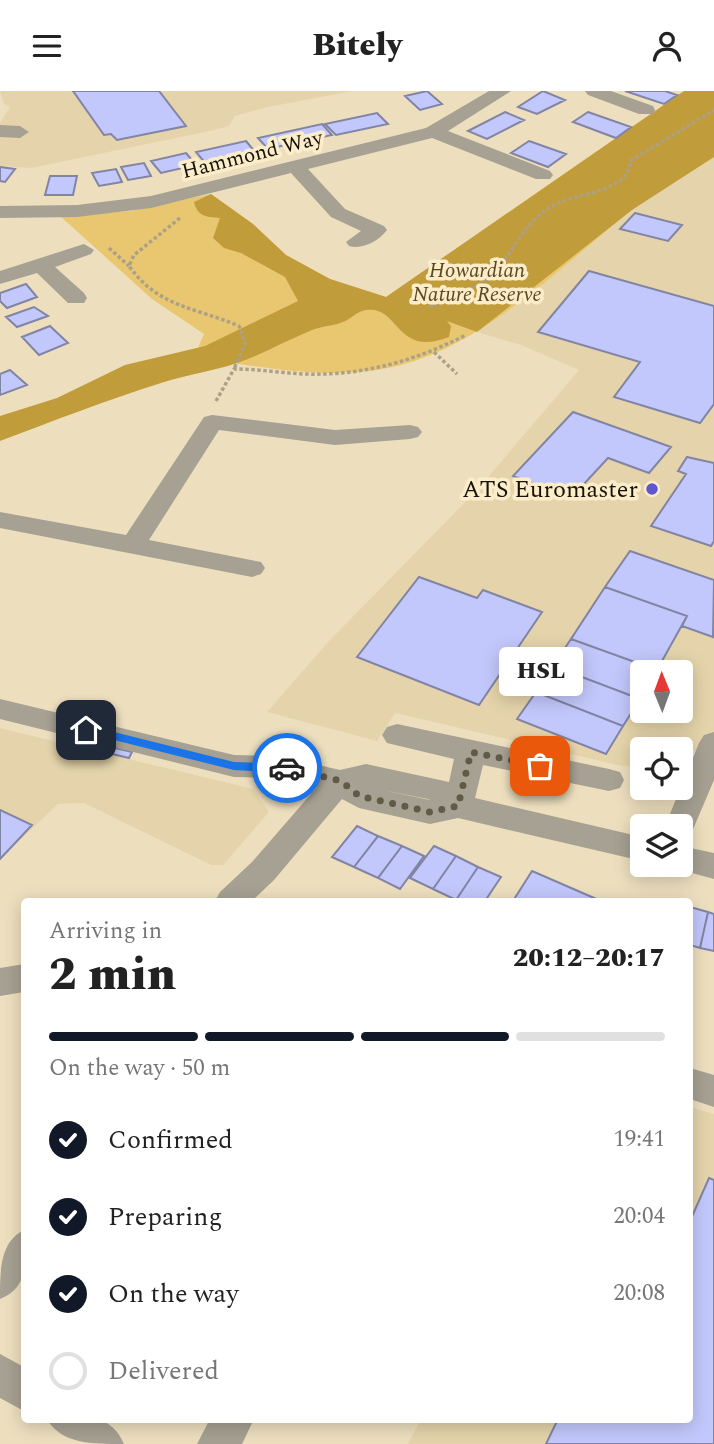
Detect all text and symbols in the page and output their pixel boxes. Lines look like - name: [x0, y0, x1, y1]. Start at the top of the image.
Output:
- text: Bitely: [312, 21, 402, 70]
- icon: menu: [28, 27, 66, 65]
- icon: person: [648, 27, 686, 65]
- street label: Hammond Way: [178, 122, 327, 188]
- park label: Howardian Nature Reserve: [412, 255, 542, 311]
- place label: ATS Euromaster: [462, 472, 638, 508]
- marker: ATS Euromaster: [644, 481, 660, 497]
- callout: HSL: [498, 647, 582, 696]
- text: HSL: [517, 654, 565, 689]
- north arrow: [630, 660, 693, 723]
- map controls: [630, 660, 693, 877]
- pin: [56, 700, 116, 760]
- icon: home: [67, 711, 105, 749]
- courier: [252, 733, 322, 803]
- pin: [510, 736, 570, 796]
- button: locate: [630, 737, 693, 800]
- icon: bag: [521, 747, 559, 785]
- icon: car: [268, 749, 306, 787]
- button: layers: [630, 814, 693, 877]
- text: Arriving in: [49, 914, 162, 949]
- text: 20:12–20:17: [513, 938, 665, 978]
- text: 2 min: [49, 940, 176, 1010]
- text: On the way · 50 m: [49, 1051, 230, 1086]
- text: Confirmed: [108, 1120, 233, 1160]
- icon: check: [49, 1121, 87, 1159]
- text: 19:41: [613, 1122, 665, 1157]
- text: Preparing: [108, 1197, 222, 1237]
- icon: check: [49, 1198, 87, 1236]
- text: 20:04: [613, 1199, 665, 1234]
- text: On the way: [108, 1274, 239, 1314]
- icon: check: [49, 1275, 87, 1313]
- text: 20:08: [613, 1276, 665, 1311]
- text: Delivered: [108, 1351, 219, 1391]

